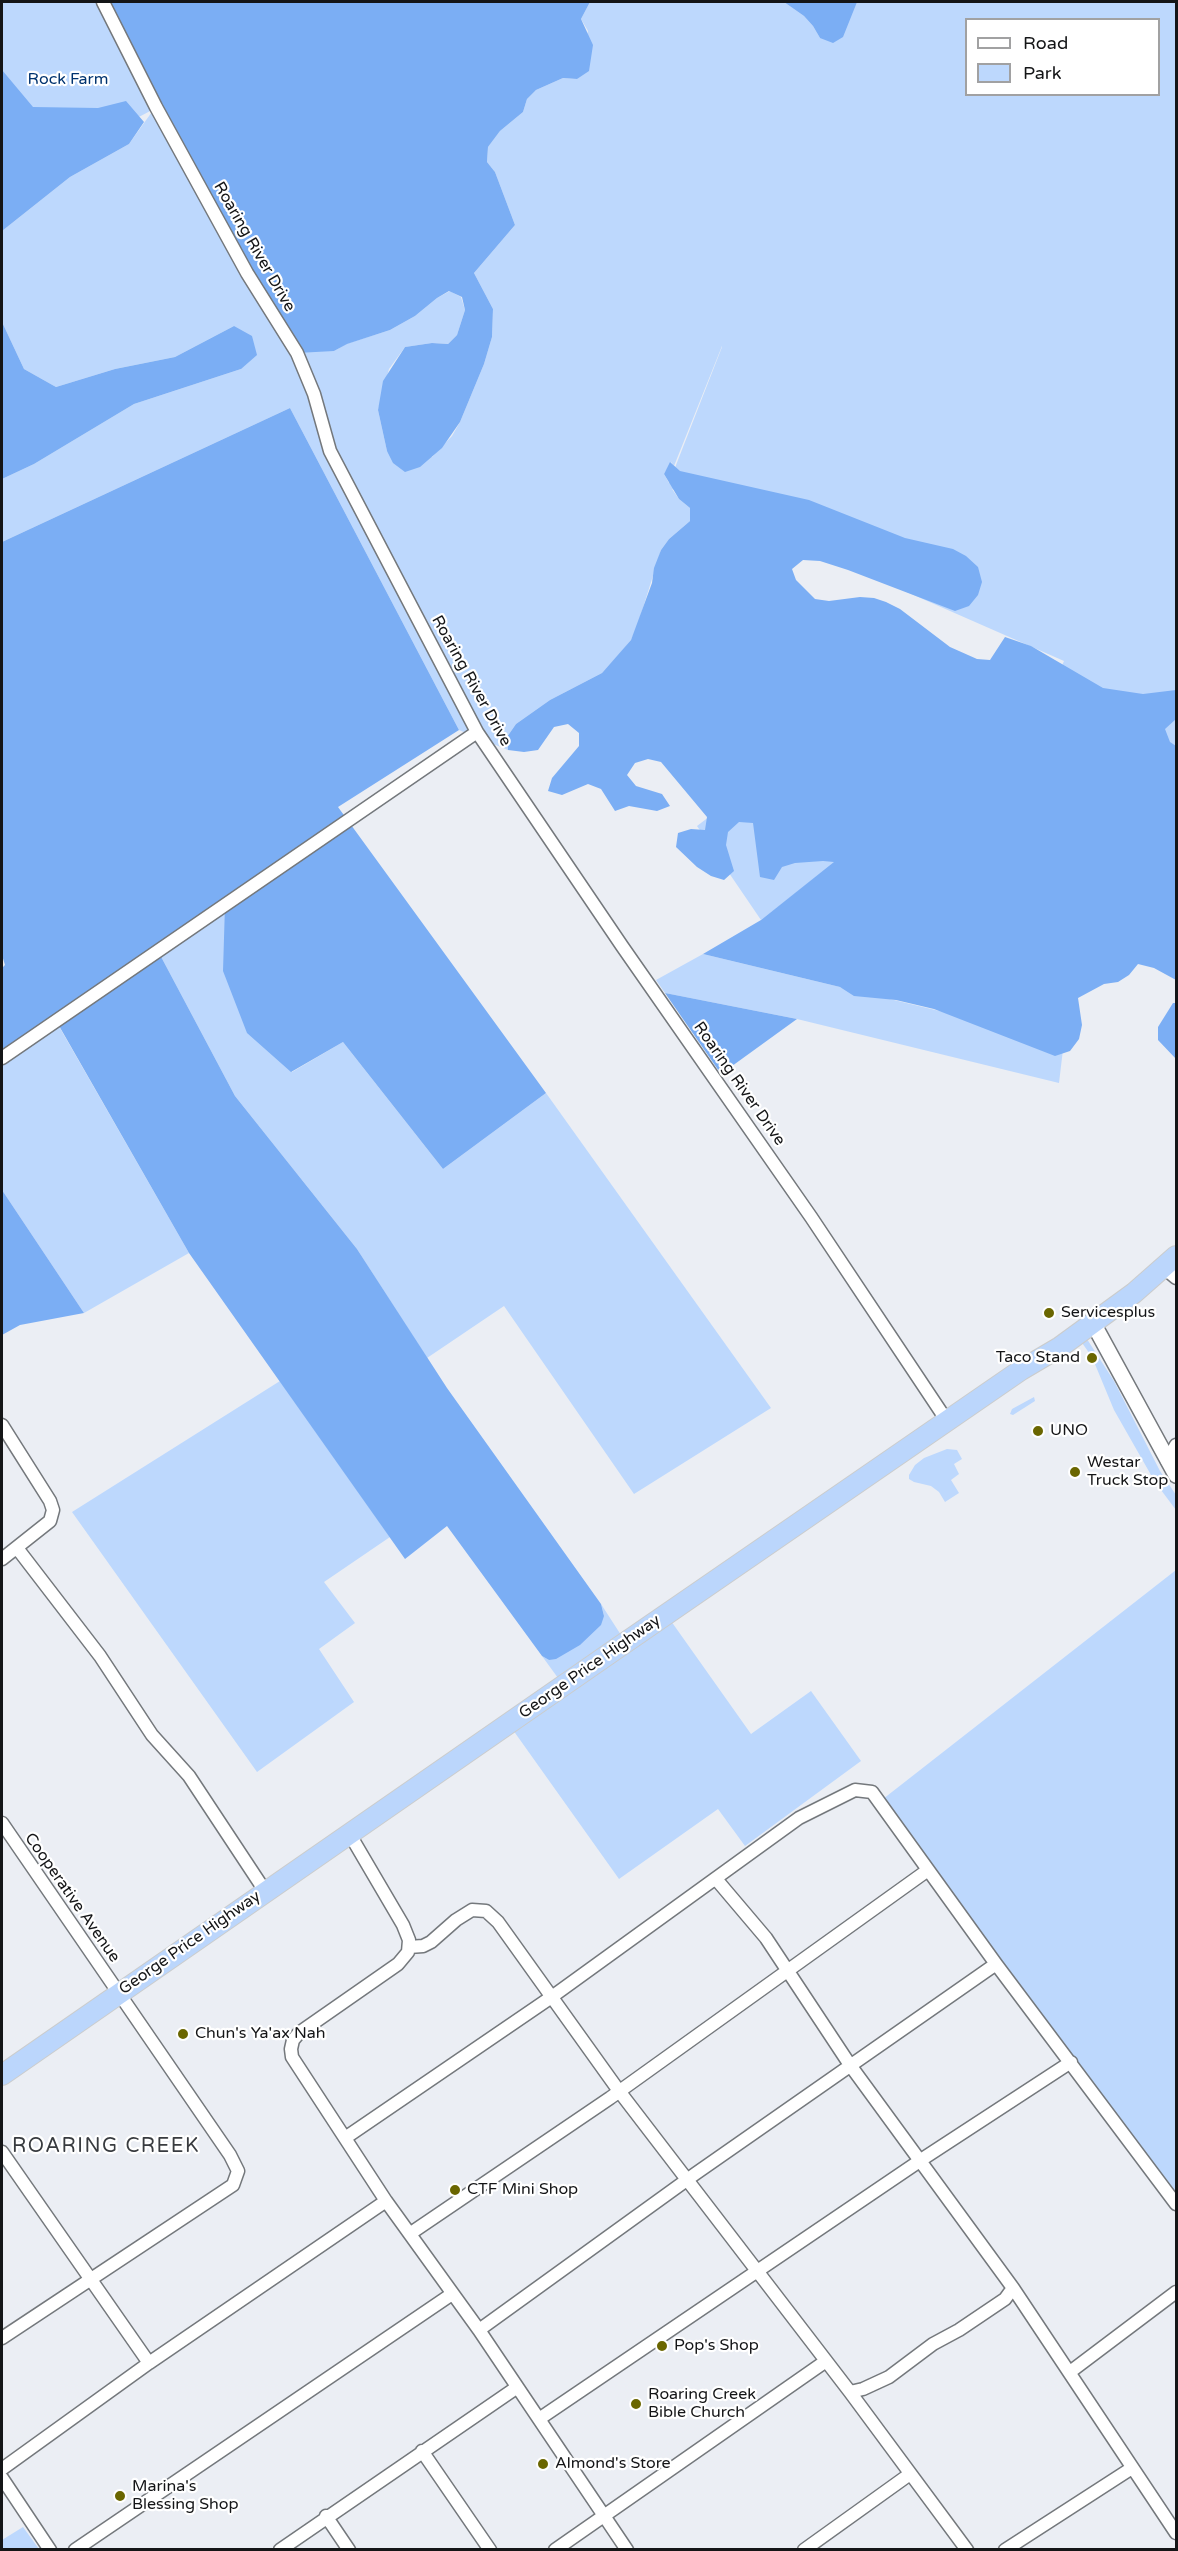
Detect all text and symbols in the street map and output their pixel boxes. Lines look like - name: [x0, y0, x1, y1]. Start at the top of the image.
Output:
- legend: [965, 18, 1160, 96]
- text: Road: [1023, 32, 1068, 54]
- text: Park: [1023, 62, 1061, 84]
- park label: Rock Farm: [28, 70, 108, 90]
- street label: Roaring River Drive: [209, 179, 299, 315]
- street label: Roaring River Drive: [427, 612, 515, 750]
- street label: Roaring River Drive: [689, 1018, 789, 1150]
- place label: Servicesplus: [1061, 1303, 1155, 1323]
- marker: Servicesplus: [1042, 1306, 1056, 1320]
- place label: Taco Stand: [996, 1348, 1080, 1368]
- marker: Taco Stand: [1085, 1351, 1099, 1365]
- place label: UNO: [1050, 1421, 1088, 1441]
- marker: UNO: [1031, 1424, 1045, 1438]
- place label: Westar Truck Stop: [1087, 1453, 1168, 1491]
- marker: Westar Truck Stop: [1068, 1465, 1082, 1479]
- street label: George Price Highway: [516, 1611, 664, 1723]
- street label: Cooperative Avenue: [20, 1830, 124, 1966]
- street label: George Price Highway: [116, 1887, 264, 1999]
- place label: Chun's Ya'ax Nah: [195, 2024, 326, 2044]
- marker: Chun's Ya'ax Nah: [176, 2027, 190, 2041]
- district label: ROARING CREEK: [12, 2135, 200, 2159]
- place label: CTF Mini Shop: [467, 2180, 578, 2200]
- marker: CTF Mini Shop: [448, 2183, 462, 2197]
- place label: Pop's Shop: [674, 2336, 759, 2356]
- marker: Pop's Shop: [655, 2339, 669, 2353]
- place label: Roaring Creek Bible Church: [648, 2385, 756, 2423]
- marker: Roaring Creek Bible Church: [629, 2397, 643, 2411]
- place label: Almond's Store: [555, 2454, 671, 2474]
- marker: Almond's Store: [536, 2457, 550, 2471]
- place label: Marina's Blessing Shop: [132, 2477, 239, 2515]
- marker: Marina's Blessing Shop: [113, 2489, 127, 2503]

